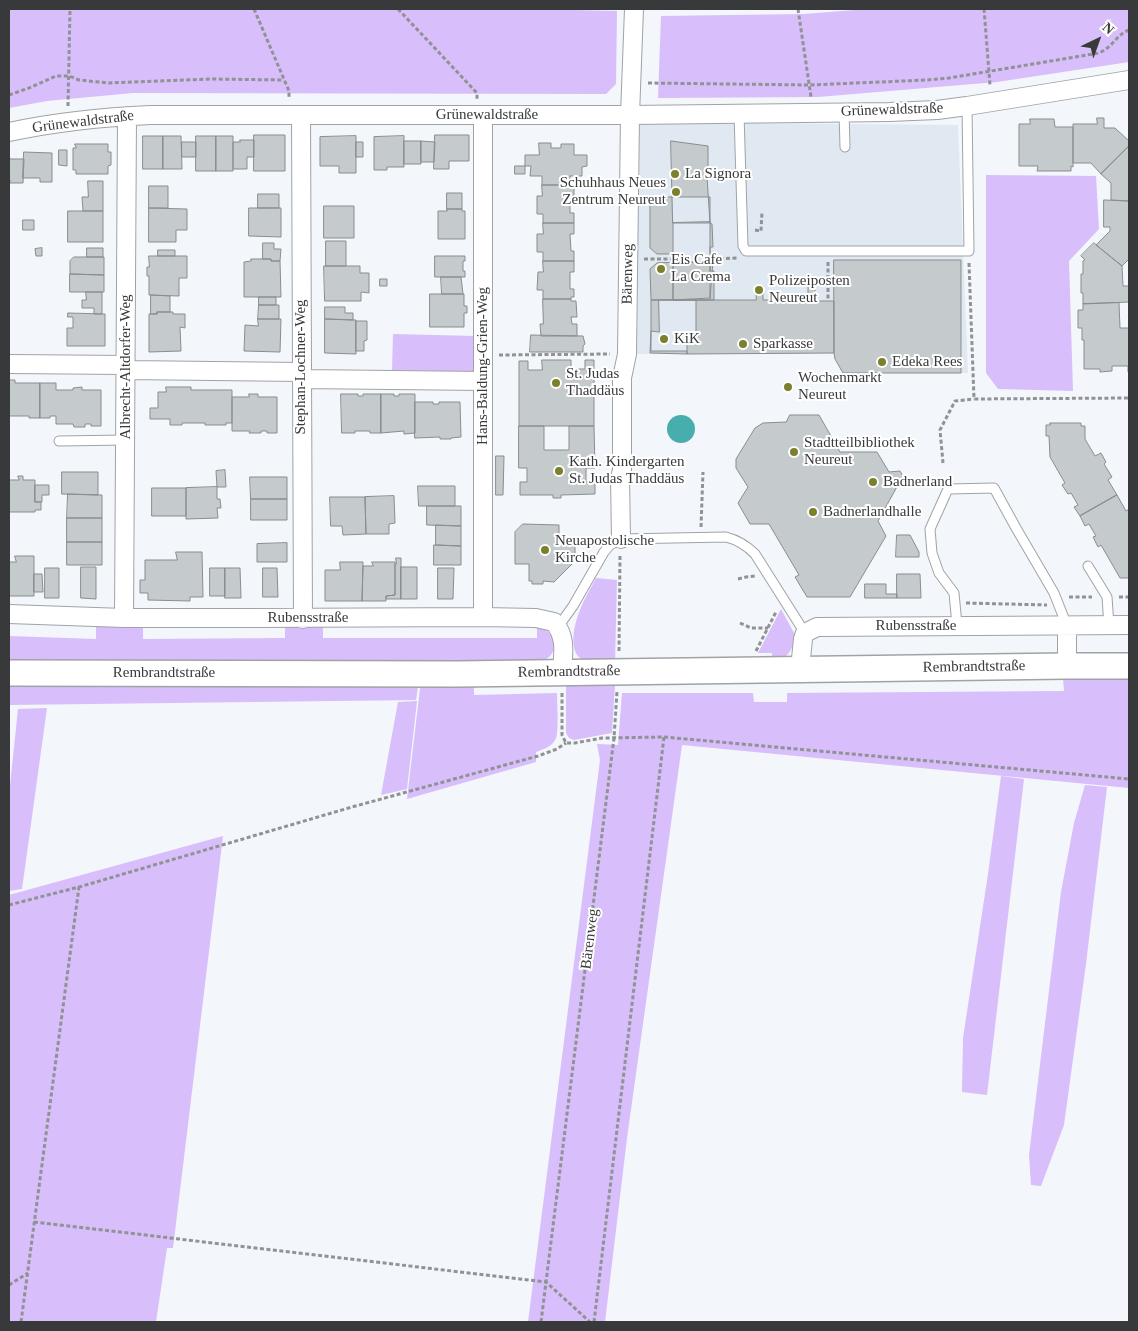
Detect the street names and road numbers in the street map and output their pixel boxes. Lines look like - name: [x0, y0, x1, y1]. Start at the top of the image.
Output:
- street label: Grünewaldstraße: [840, 99, 944, 121]
- street label: Grünewaldstraße: [436, 106, 538, 124]
- street label: Grünewaldstraße: [31, 107, 135, 137]
- street label: Bärenweg: [618, 243, 638, 305]
- street label: Hans-Baldung-Grien-Weg: [474, 287, 492, 445]
- street label: Albrecht-Altdorfer-Weg: [117, 294, 135, 440]
- street label: Stephan-Lochner-Weg: [292, 299, 310, 435]
- street label: Rubensstraße: [268, 609, 348, 627]
- street label: Rubensstraße: [876, 617, 956, 635]
- street label: Rembrandtstraße: [923, 657, 1025, 677]
- street label: Rembrandtstraße: [518, 662, 620, 682]
- street label: Rembrandtstraße: [113, 664, 215, 682]
- street label: Bärenweg: [577, 908, 603, 970]

